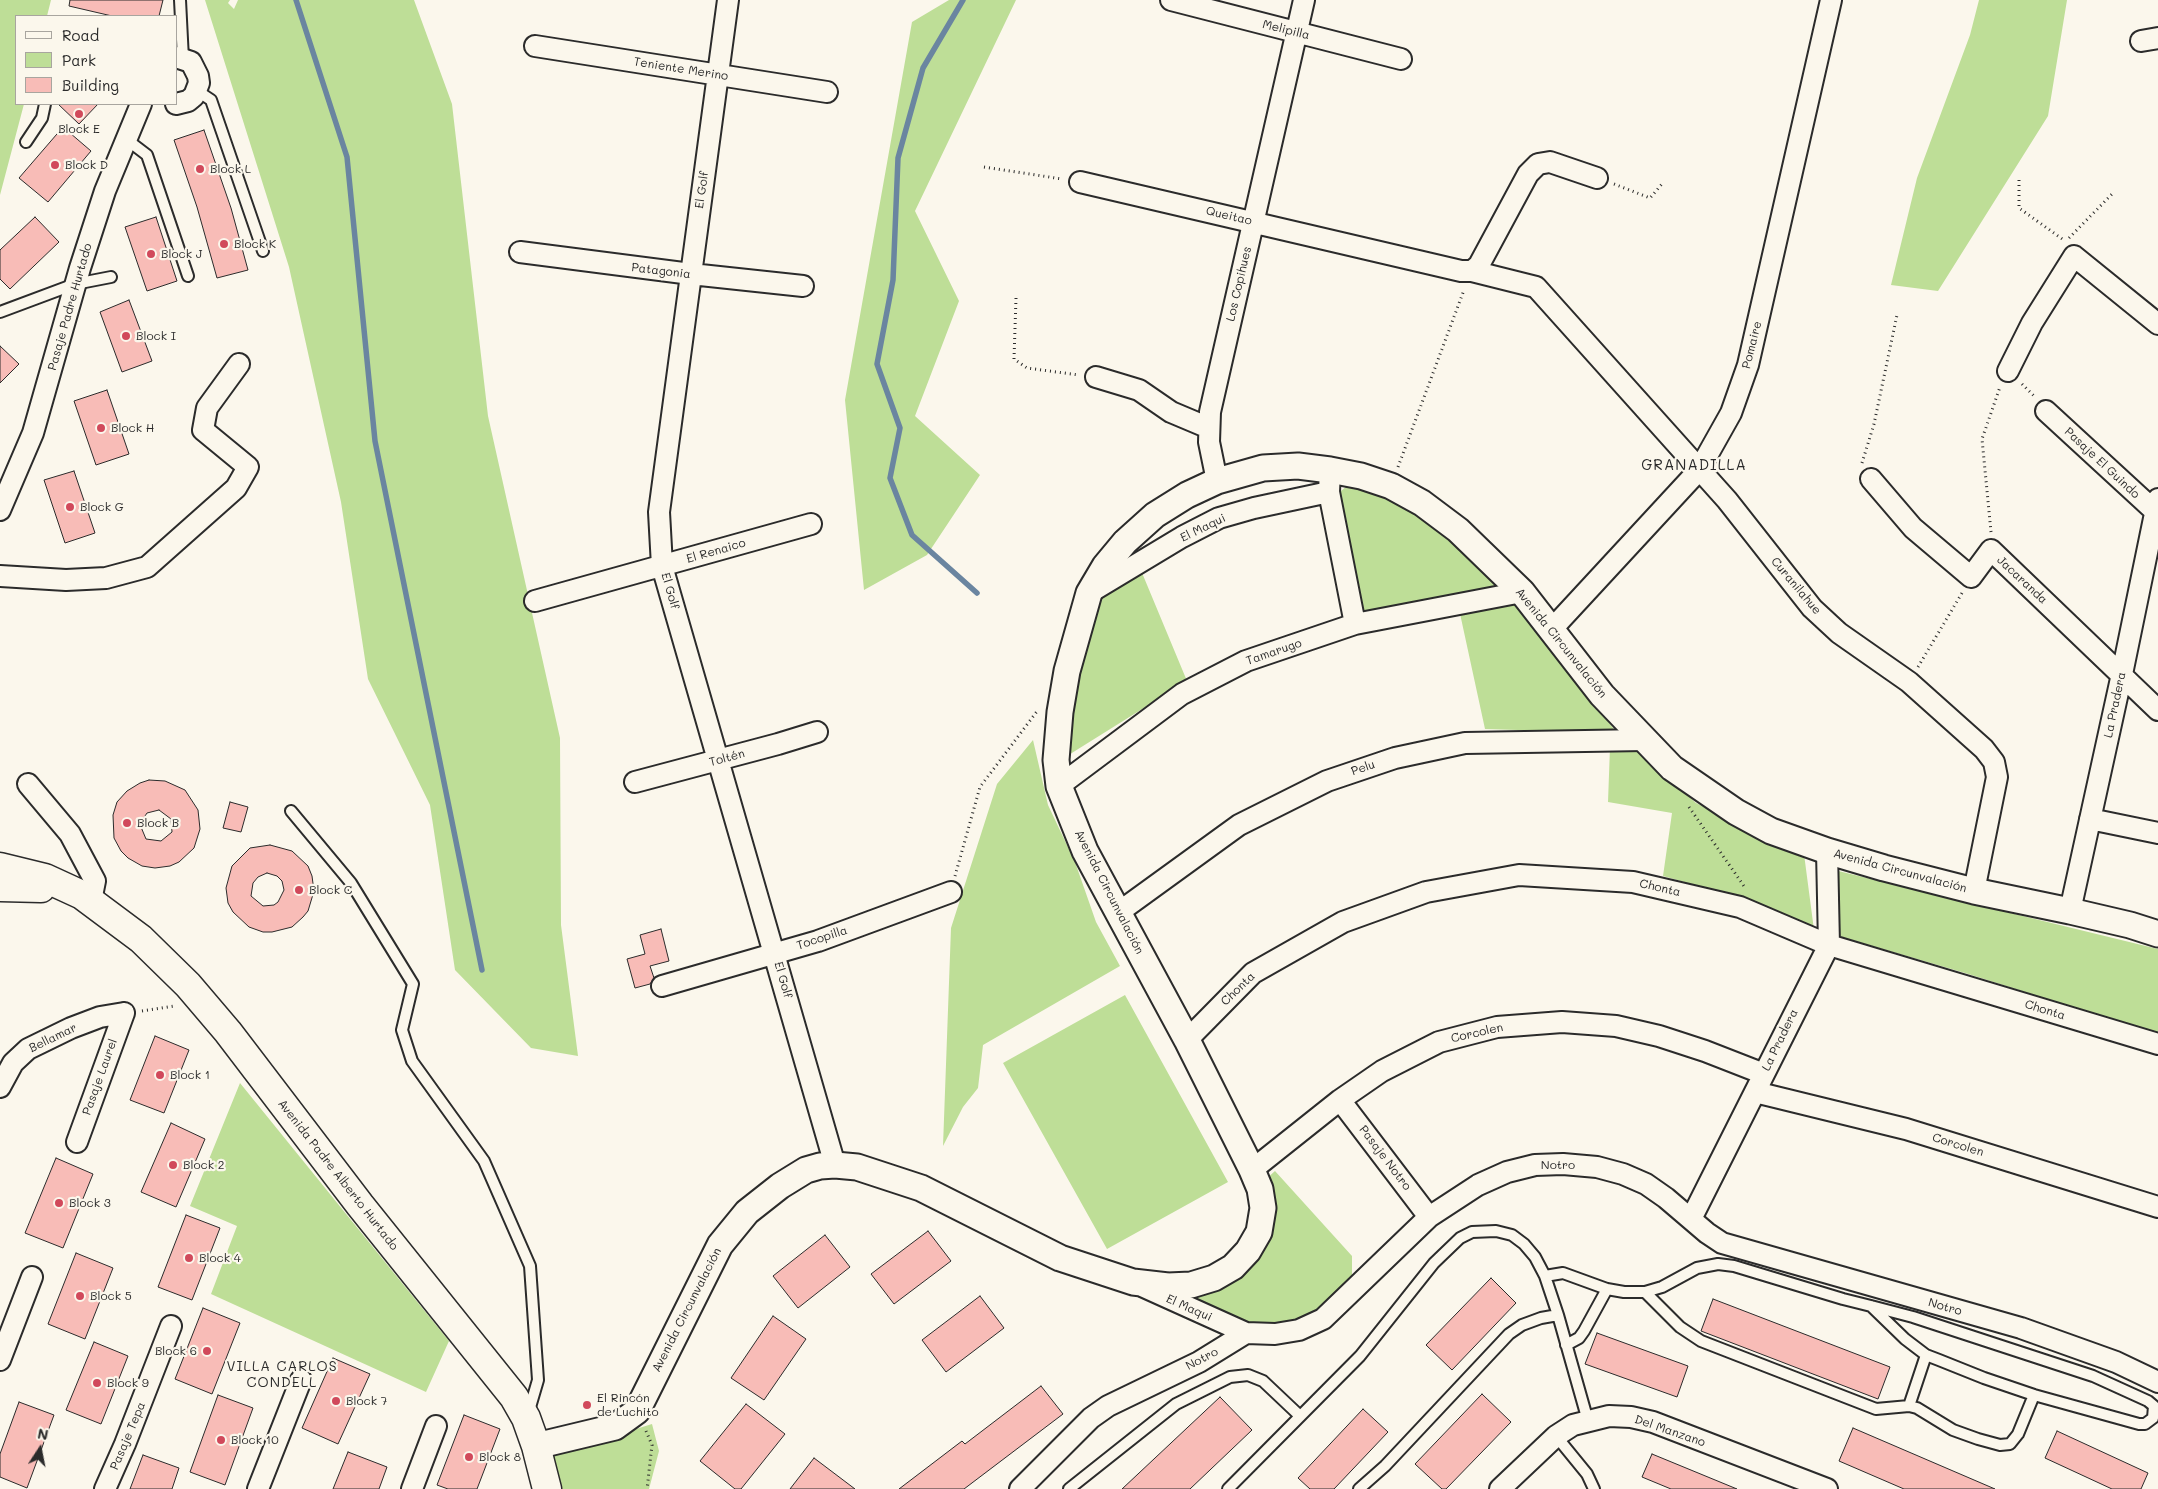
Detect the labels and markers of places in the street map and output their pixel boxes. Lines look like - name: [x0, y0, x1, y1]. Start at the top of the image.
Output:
- marker: Block E: [73, 108, 85, 120]
- place label: Block E: [58, 122, 100, 136]
- place label: Block D: [65, 158, 108, 172]
- marker: Block D: [49, 159, 61, 171]
- place label: Block L: [210, 162, 251, 176]
- marker: Block L: [194, 163, 206, 175]
- place label: Block K: [234, 237, 276, 251]
- marker: Block K: [218, 238, 230, 250]
- place label: Block J: [161, 247, 202, 261]
- marker: Block J: [145, 248, 157, 260]
- place label: Block I: [136, 329, 176, 343]
- marker: Block I: [120, 330, 132, 342]
- place label: Block H: [111, 421, 154, 435]
- marker: Block H: [95, 422, 107, 434]
- place label: Block G: [80, 500, 124, 514]
- marker: Block G: [64, 501, 76, 513]
- place label: Block B: [137, 816, 179, 830]
- marker: Block B: [121, 817, 133, 829]
- place label: Block C: [309, 883, 352, 897]
- marker: Block C: [293, 884, 305, 896]
- place label: Block 1: [170, 1068, 210, 1082]
- marker: Block 1: [154, 1069, 166, 1081]
- place label: Block 2: [183, 1158, 225, 1172]
- marker: Block 2: [167, 1159, 179, 1171]
- place label: Block 3: [69, 1196, 111, 1210]
- marker: Block 3: [53, 1197, 65, 1209]
- place label: Block 4: [199, 1251, 241, 1265]
- marker: Block 4: [183, 1252, 195, 1264]
- place label: Block 5: [90, 1289, 132, 1303]
- marker: Block 5: [74, 1290, 86, 1302]
- place label: Block 6: [155, 1344, 197, 1358]
- marker: Block 6: [201, 1345, 213, 1357]
- place label: Block 9: [107, 1376, 149, 1390]
- marker: Block 9: [91, 1377, 103, 1389]
- place label: El Rincón de Luchito: [597, 1391, 659, 1419]
- place label: Block 7: [346, 1394, 388, 1408]
- marker: Block 7: [330, 1395, 342, 1407]
- marker: El Rincón de Luchito: [581, 1399, 593, 1411]
- place label: Block 10: [231, 1433, 279, 1447]
- marker: Block 10: [215, 1434, 227, 1446]
- place label: Block 8: [479, 1450, 521, 1464]
- marker: Block 8: [463, 1451, 475, 1463]

